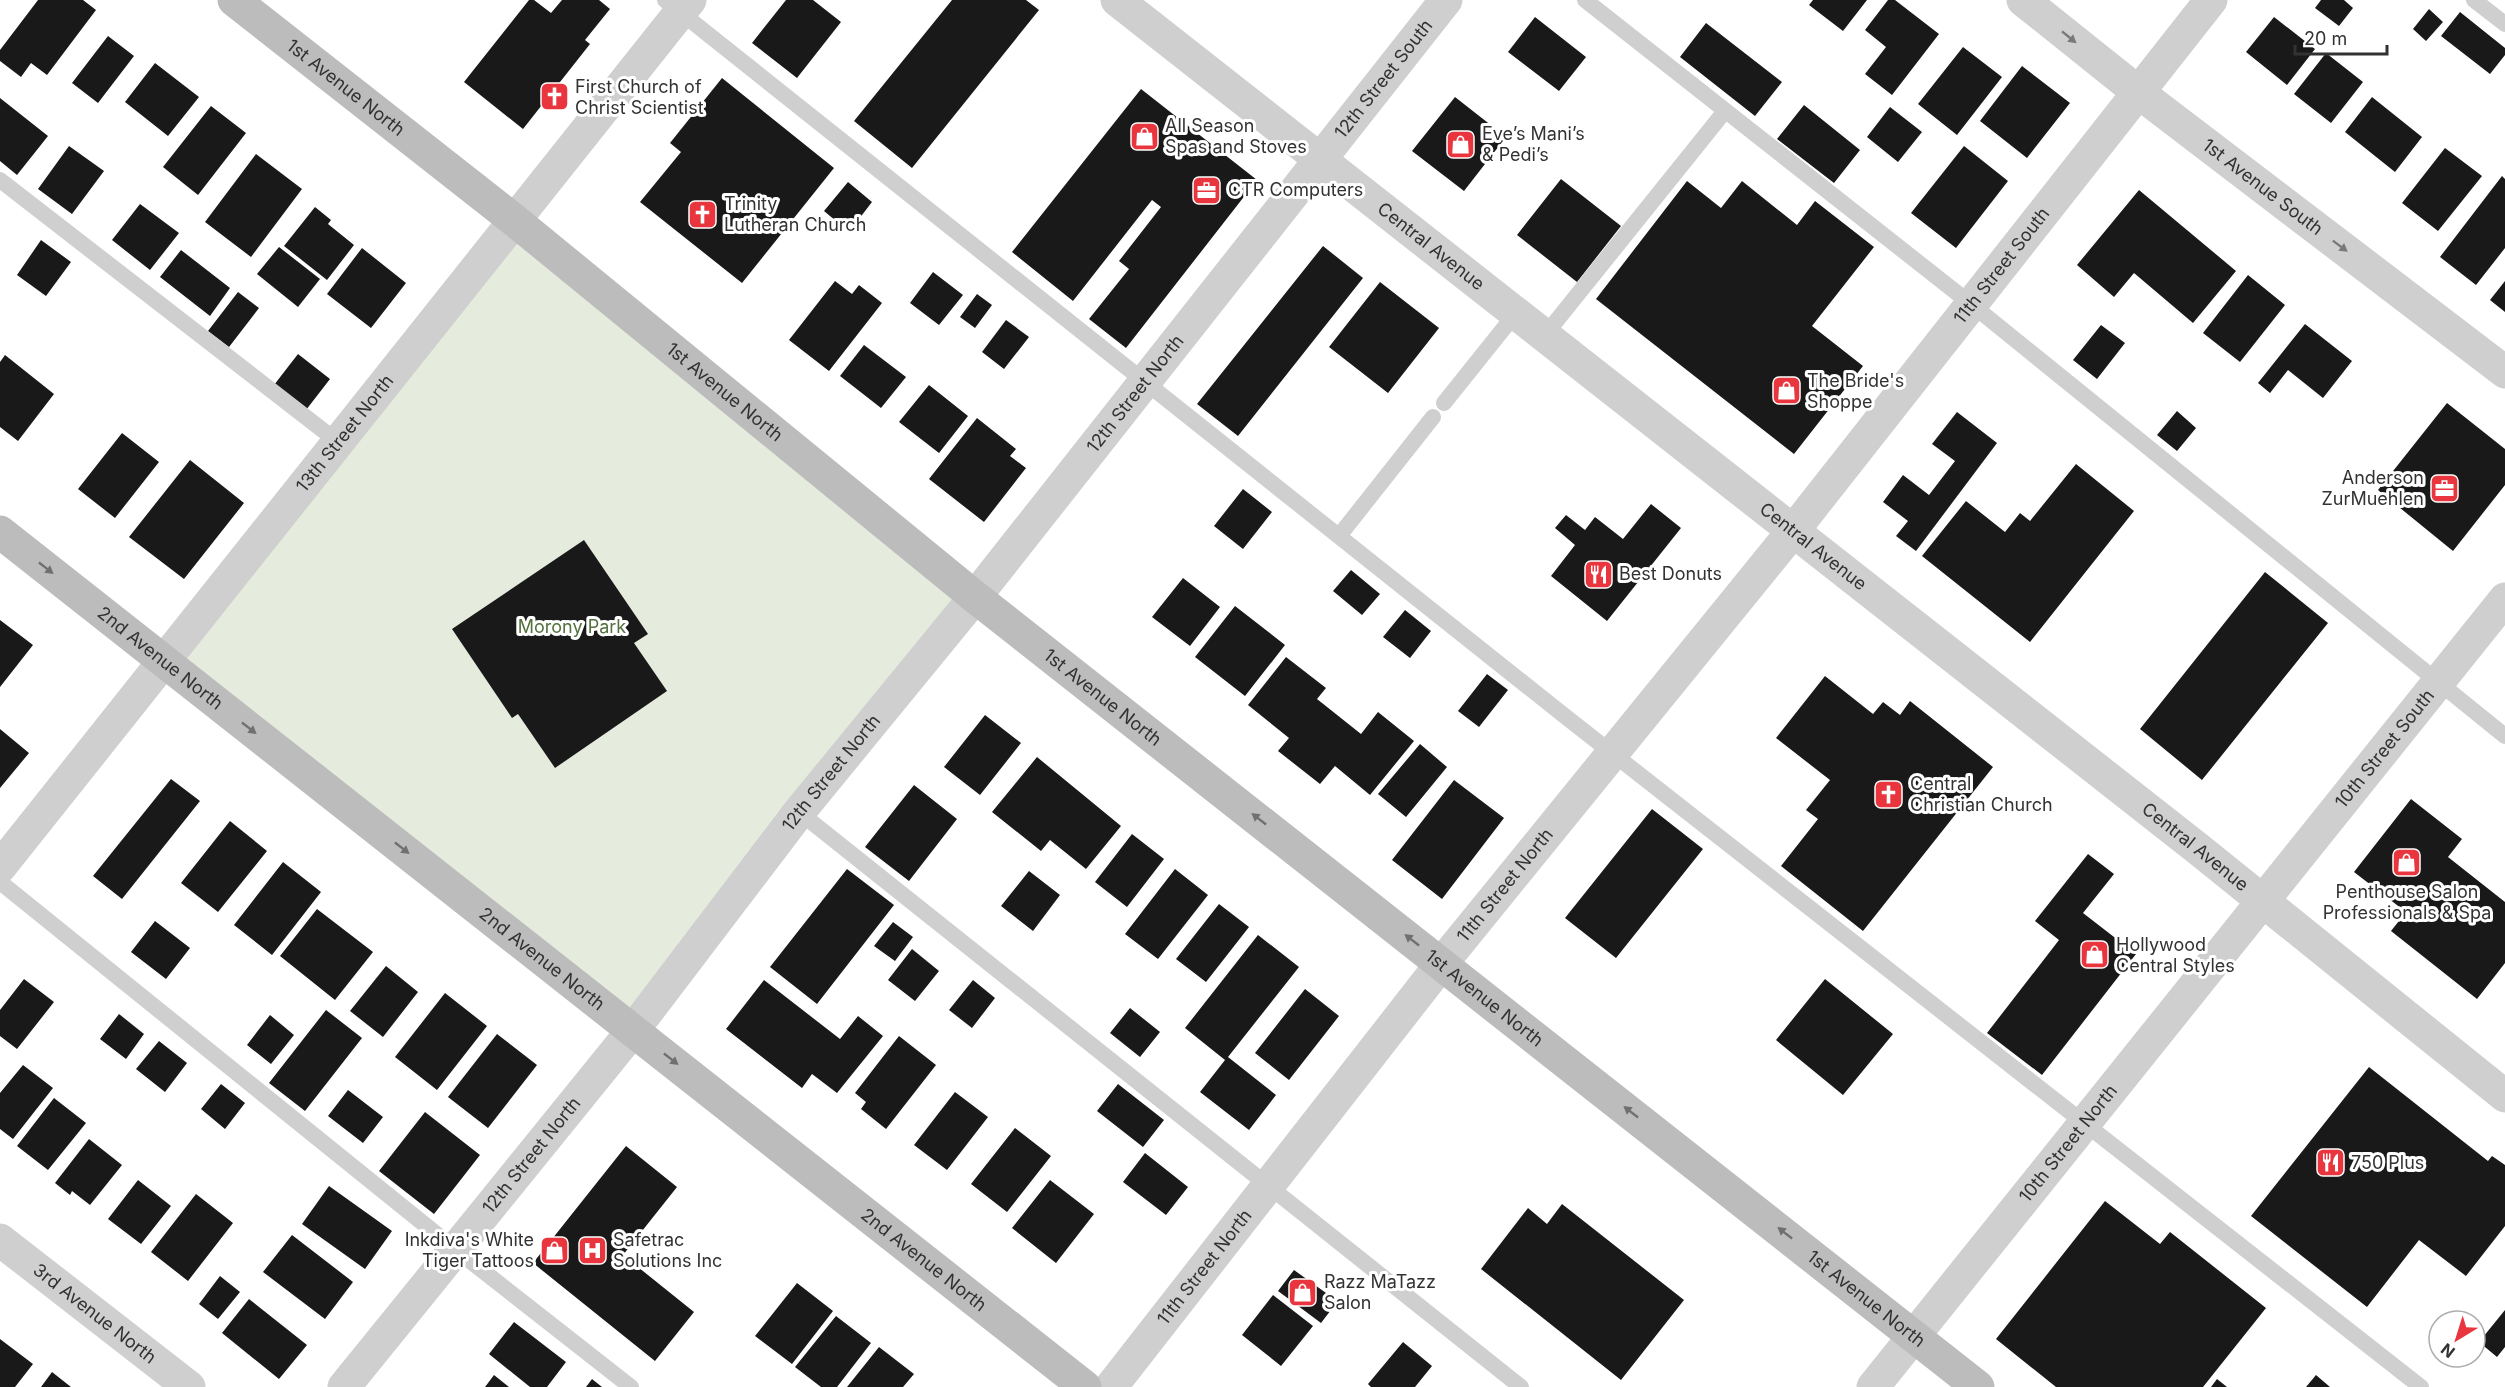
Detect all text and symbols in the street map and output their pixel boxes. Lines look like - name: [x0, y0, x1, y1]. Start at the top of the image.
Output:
- street label: 12th Street South: [1330, 15, 1437, 142]
- scale bar: [2295, 18, 2386, 56]
- text: 20 m: [2304, 28, 2347, 49]
- one-way arrow: [2061, 30, 2077, 43]
- street label: 1st Avenue North: [283, 35, 409, 140]
- place label: First Church of Christ Scientist: [575, 76, 704, 118]
- church icon: First Church of Christ Scientist: [538, 81, 570, 113]
- place label: All Season Spas and Stoves: [1165, 115, 1307, 157]
- shop icon: All Season Spas and Stoves: [1128, 120, 1160, 152]
- place label: Eve’s Mani’s & Pedi’s: [1482, 123, 1585, 165]
- shop icon: Eve’s Mani’s & Pedi’s: [1445, 128, 1477, 160]
- street label: 1st Avenue South: [2199, 134, 2327, 239]
- office icon: CTR Computers: [1191, 174, 1223, 206]
- place label: CTR Computers: [1228, 179, 1363, 200]
- place label: Trinity Lutheran Church: [724, 193, 866, 235]
- church icon: Trinity Lutheran Church: [687, 198, 719, 230]
- street label: Central Avenue: [1374, 198, 1489, 294]
- street label: 11th Street South: [1949, 203, 2054, 328]
- one-way arrow: [2332, 239, 2347, 251]
- street label: 12th Street North: [1082, 331, 1188, 456]
- street label: 1st Avenue North: [662, 338, 787, 445]
- street label: 13th Street North: [292, 370, 398, 496]
- place label: The Bride's Shoppe: [1807, 370, 1904, 412]
- shop icon: The Bride's Shoppe: [1770, 375, 1802, 407]
- place label: Anderson ZurMuehlen: [2321, 467, 2424, 509]
- office icon: Anderson ZurMuehlen: [2429, 472, 2461, 504]
- street label: Central Avenue: [1756, 498, 1871, 594]
- restaurant icon: Best Donuts: [1582, 558, 1614, 590]
- one-way arrow: [38, 562, 54, 575]
- place label: Best Donuts: [1619, 563, 1722, 584]
- street label: 2nd Avenue North: [94, 602, 228, 714]
- park label: Morony Park: [518, 616, 626, 637]
- street label: 1st Avenue North: [1040, 644, 1166, 750]
- street label: 10th Street South: [2331, 685, 2438, 812]
- street label: 12th Street North: [777, 710, 884, 835]
- one-way arrow: [241, 721, 256, 733]
- place label: Central Christian Church: [1910, 773, 2053, 815]
- church icon: Central Christian Church: [1873, 778, 1905, 810]
- street label: Central Avenue: [2138, 798, 2253, 895]
- one-way arrow: [1251, 813, 1267, 826]
- street label: 11th Street North: [1452, 824, 1557, 946]
- one-way arrow: [395, 841, 410, 853]
- shop icon: Penthouse Salon Professionals & Spa: [2391, 847, 2423, 879]
- place label: Penthouse Salon Professionals & Spa: [2323, 881, 2491, 923]
- street label: 2nd Avenue North: [475, 903, 609, 1015]
- one-way arrow: [1404, 933, 1420, 946]
- place label: Hollywood Central Styles: [2116, 934, 2235, 976]
- shop icon: Hollywood Central Styles: [2079, 939, 2111, 971]
- street label: 1st Avenue North: [1422, 945, 1548, 1051]
- one-way arrow: [664, 1052, 679, 1064]
- street label: 10th Street North: [2014, 1080, 2121, 1206]
- street label: 12th Street North: [478, 1093, 585, 1218]
- one-way arrow: [1624, 1107, 1639, 1119]
- restaurant icon: 750 Plus: [2314, 1147, 2346, 1179]
- place label: 750 Plus: [2351, 1152, 2424, 1173]
- street label: 2nd Avenue North: [857, 1204, 991, 1315]
- street label: 11th Street North: [1153, 1205, 1256, 1329]
- one-way arrow: [1777, 1228, 1792, 1240]
- place label: Inkdiva's White Tiger Tattoos: [405, 1229, 534, 1271]
- place label: Safetrac Solutions Inc: [613, 1229, 722, 1271]
- shop icon: Inkdiva's White Tiger Tattoos: [539, 1234, 571, 1266]
- hospital icon: Safetrac Solutions Inc: [576, 1234, 608, 1266]
- street label: 1st Avenue North: [1803, 1246, 1930, 1351]
- street label: 3rd Avenue North: [29, 1259, 161, 1368]
- place label: Razz MaTazz Salon: [1324, 1271, 1436, 1313]
- shop icon: Razz MaTazz Salon: [1287, 1276, 1319, 1308]
- north arrow: [2427, 1309, 2487, 1369]
- text: N: [2437, 1339, 2459, 1362]

